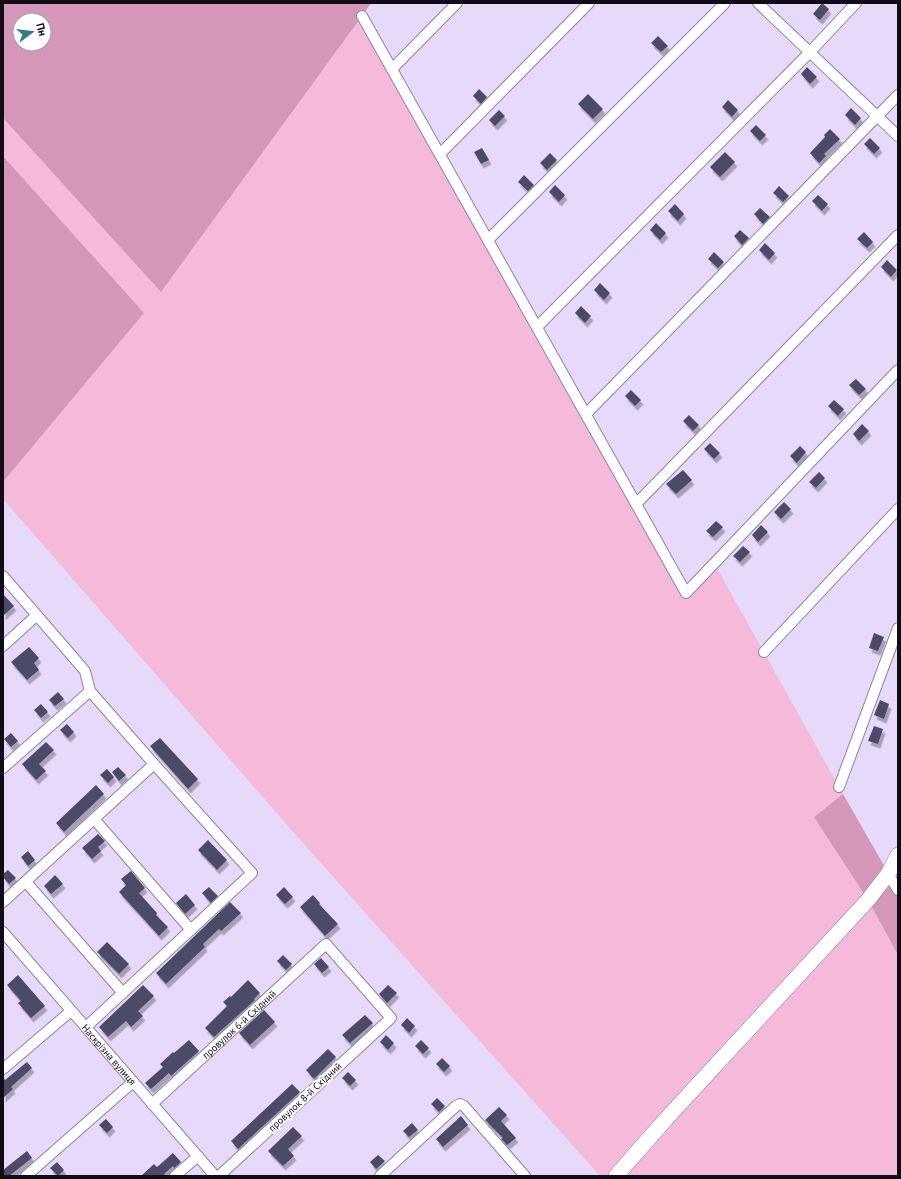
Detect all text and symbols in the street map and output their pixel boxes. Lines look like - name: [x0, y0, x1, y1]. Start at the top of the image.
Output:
- north arrow: [12, 12, 52, 52]
- text: Пн: [33, 21, 50, 38]
- street label: провулок 6-й Східний: [199, 987, 279, 1061]
- street label: Наскрізна вулиця: [79, 1021, 140, 1088]
- street label: провулок 8-й Східний: [266, 1060, 344, 1134]

